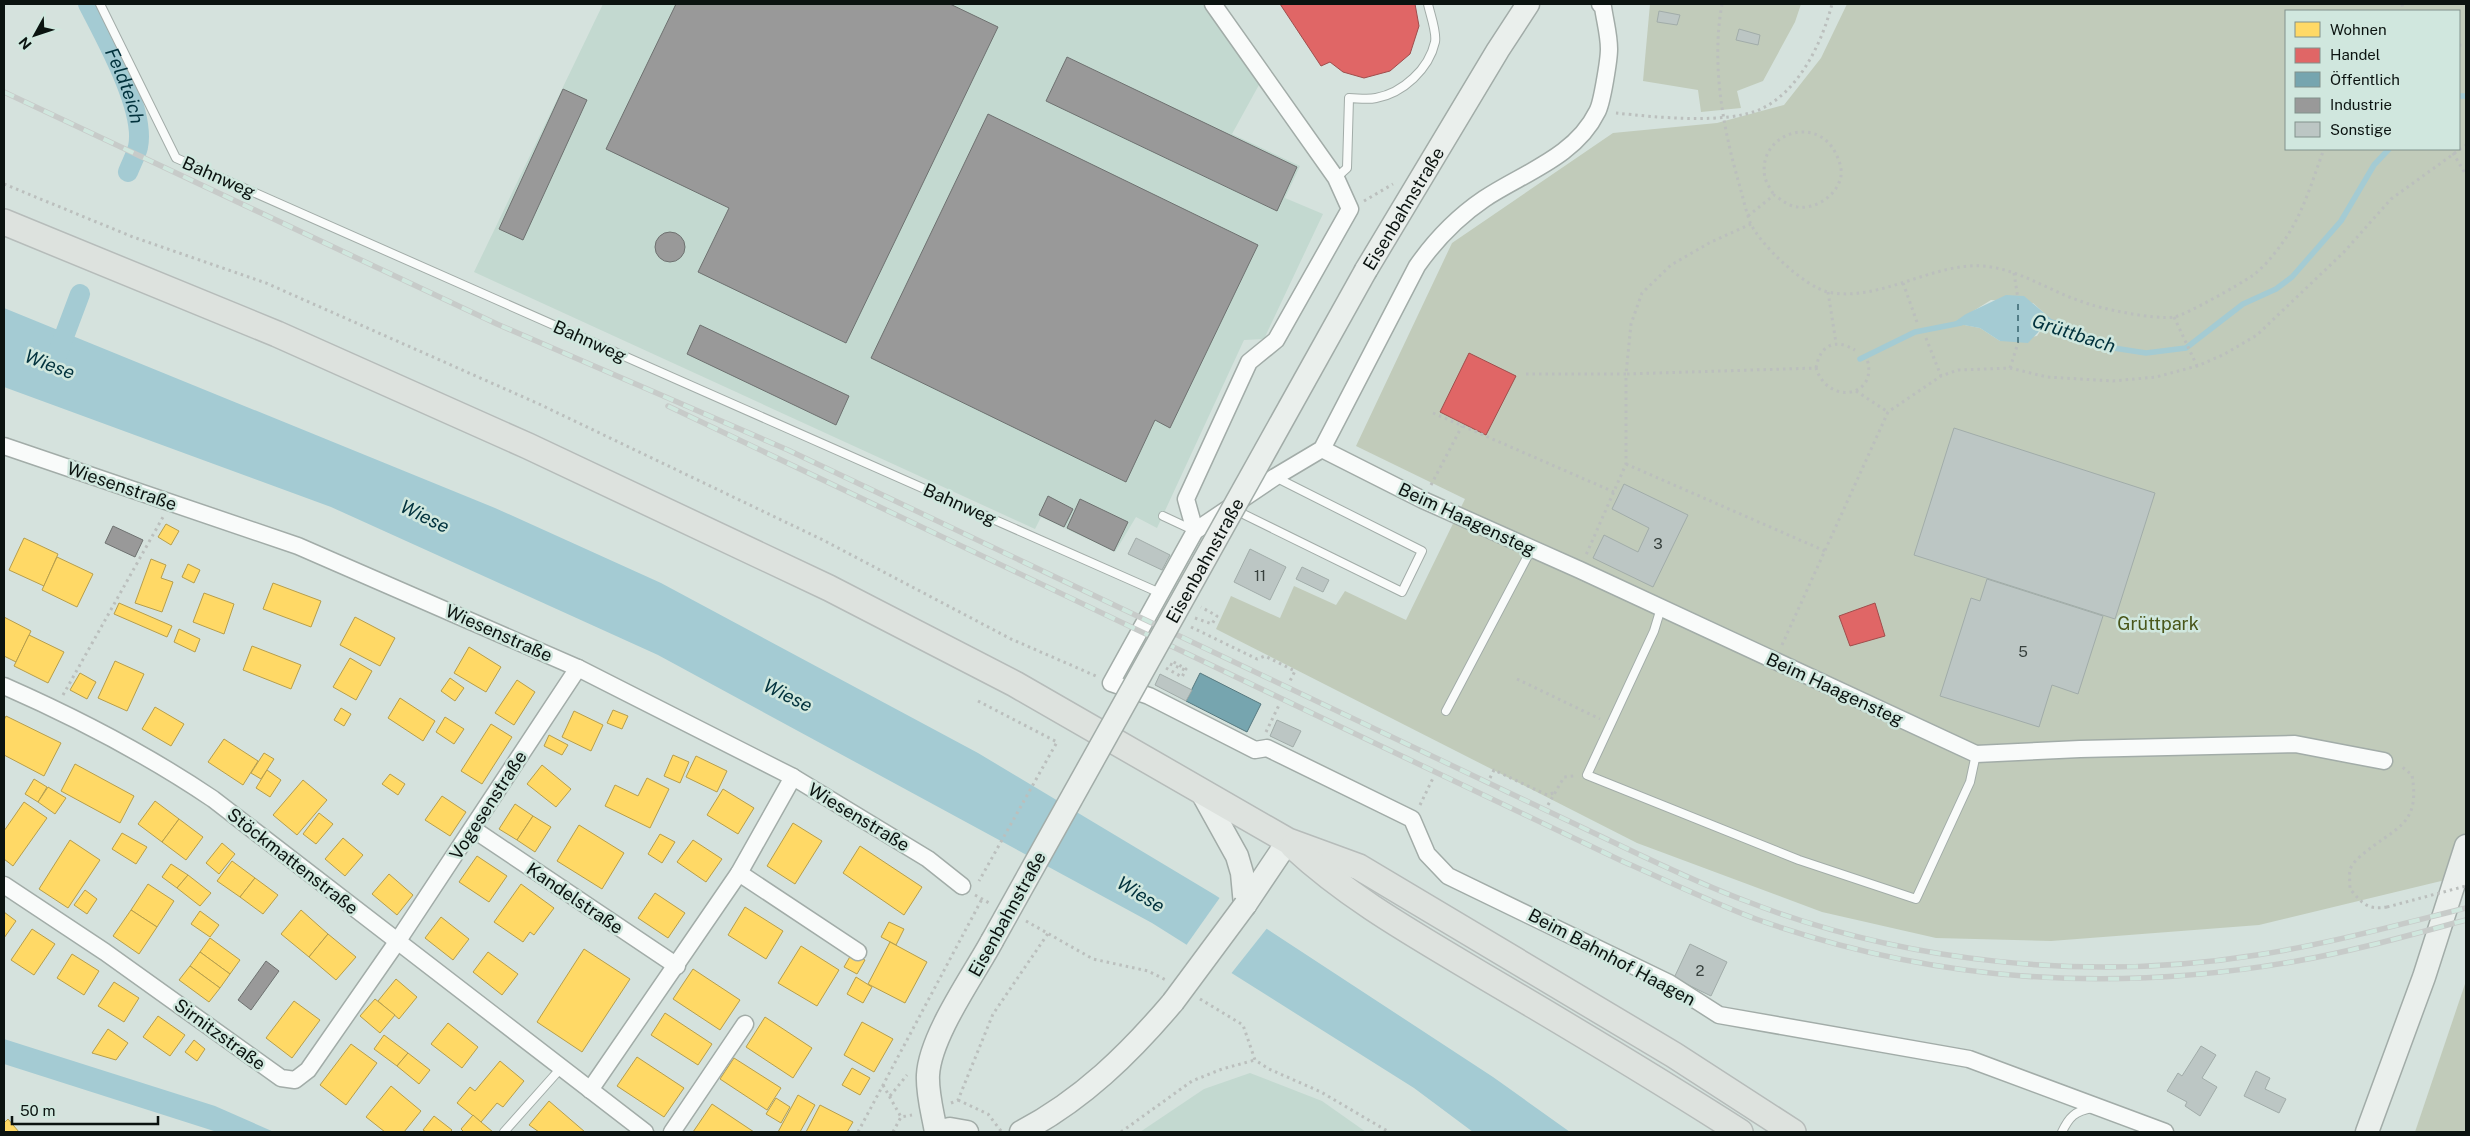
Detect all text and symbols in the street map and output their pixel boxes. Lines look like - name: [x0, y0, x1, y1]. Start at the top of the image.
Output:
- north arrow: [10, 10, 60, 60]
- legend: [2285, 10, 2460, 150]
- text: Wohnen: [2330, 21, 2387, 38]
- text: N: [15, 34, 35, 53]
- water label: Feldteich: [101, 44, 149, 126]
- text: Handel: [2330, 46, 2380, 63]
- text: Öffentlich: [2330, 70, 2400, 88]
- text: Industrie: [2330, 96, 2392, 113]
- text: Sonstige: [2330, 121, 2392, 138]
- street label: Eisenbahnstraße: [1358, 143, 1448, 274]
- street label: Bahnweg: [179, 152, 259, 202]
- water label: Grüttbach: [2030, 309, 2118, 357]
- street label: Bahnweg: [550, 316, 630, 366]
- water label: Wiese: [22, 344, 78, 384]
- street label: Wiesenstraße: [64, 457, 180, 515]
- street label: Beim Haagensteg: [1395, 478, 1539, 560]
- street label: Bahnweg: [920, 479, 1000, 529]
- street label: Eisenbahnstraße: [1161, 494, 1247, 626]
- water label: Wiese: [397, 495, 453, 537]
- house number: 3: [1653, 535, 1663, 552]
- house number: 11: [1254, 567, 1266, 584]
- street label: Wiesenstraße: [442, 600, 556, 666]
- park label: Grüttpark: [2117, 613, 2199, 634]
- house number: 5: [2018, 643, 2028, 660]
- street label: Beim Haagensteg: [1763, 648, 1907, 730]
- water label: Wiese: [760, 674, 816, 716]
- street label: Vogesenstraße: [445, 747, 531, 863]
- street label: Wiesenstraße: [804, 778, 914, 856]
- street label: Stöckmattenstraße: [223, 803, 363, 919]
- street label: Eisenbahnstraße: [964, 848, 1050, 980]
- street label: Kandelstraße: [523, 858, 627, 938]
- water label: Wiese: [1113, 871, 1169, 917]
- street label: Beim Bahnhof Haagen: [1525, 904, 1699, 1010]
- house number: 2: [1696, 962, 1705, 979]
- street label: Sirnitzstraße: [170, 994, 270, 1074]
- scale bar: [12, 1094, 159, 1126]
- text: 50 m: [20, 1102, 55, 1119]

